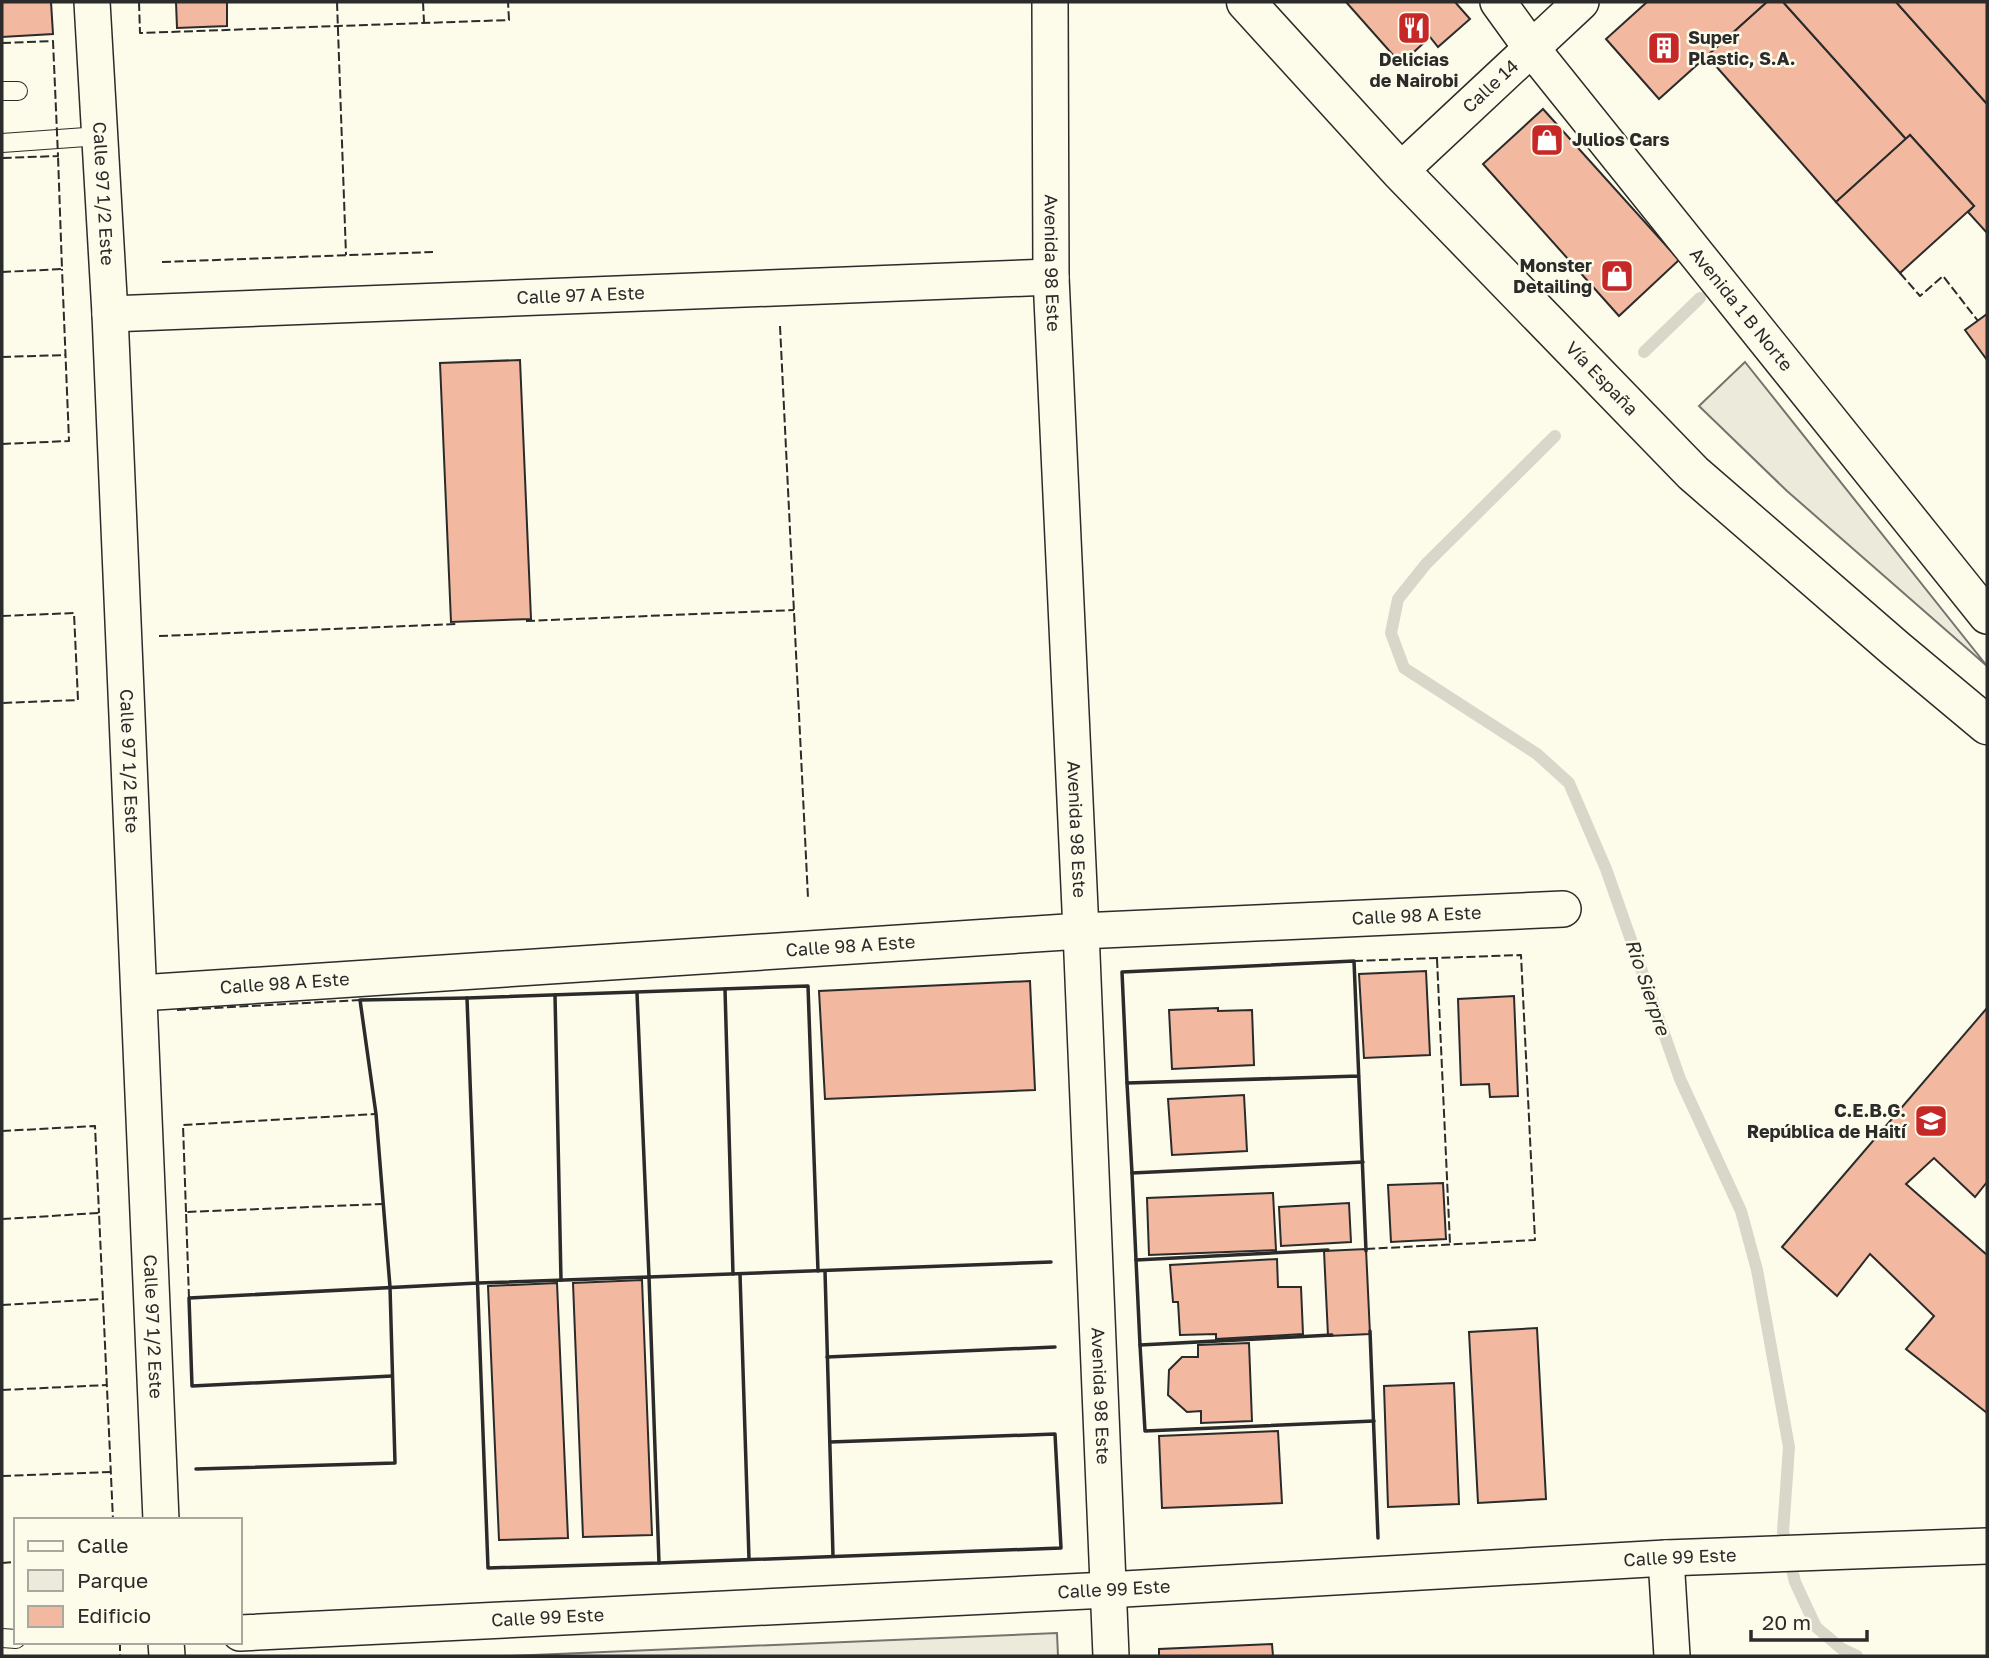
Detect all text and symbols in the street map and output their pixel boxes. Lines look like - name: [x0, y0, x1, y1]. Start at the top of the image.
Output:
- restaurant icon: Delicias de Nairobi: [1395, 9, 1433, 47]
- place label: Super Plastic, S.A.: [1688, 26, 1796, 69]
- building icon: Super Plastic, S.A.: [1645, 29, 1683, 67]
- place label: Delicias de Nairobi: [1370, 48, 1458, 91]
- street label: Calle 14: [1457, 54, 1522, 117]
- street label: Calle 97 1/2 Este: [89, 121, 119, 266]
- shop icon: Julios Cars: [1528, 121, 1566, 159]
- place label: Julios Cars: [1572, 128, 1670, 150]
- street label: Avenida 98 Este: [1041, 194, 1065, 332]
- street label: Avenida 1 B Norte: [1686, 243, 1798, 375]
- place label: Monster Detailing: [1513, 254, 1592, 297]
- shop icon: Monster Detailing: [1598, 257, 1636, 295]
- street label: Calle 97 A Este: [516, 281, 645, 308]
- street label: Vía España: [1561, 336, 1643, 420]
- street label: Calle 97 1/2 Este: [116, 689, 144, 834]
- street label: Avenida 98 Este: [1063, 760, 1091, 898]
- street label: Calle 98 A Este: [1351, 901, 1482, 929]
- street label: Calle 98 A Este: [785, 930, 916, 960]
- water label: Rio Sierpre: [1621, 936, 1676, 1040]
- street label: Calle 98 A Este: [219, 967, 350, 998]
- place label: C.E.B.G. República de Haití: [1747, 1099, 1908, 1142]
- school or university icon: C.E.B.G. República de Haití: [1912, 1102, 1950, 1140]
- street label: Calle 97 1/2 Este: [140, 1254, 168, 1399]
- street label: Avenida 98 Este: [1087, 1327, 1115, 1465]
- legend: [14, 1518, 242, 1644]
- text: Calle: [77, 1532, 129, 1558]
- street label: Calle 99 Este: [1623, 1543, 1737, 1570]
- text: Parque: [77, 1567, 148, 1593]
- street label: Calle 99 Este: [1057, 1574, 1171, 1602]
- scale bar: [1751, 1598, 1867, 1642]
- text: Edificio: [77, 1602, 151, 1628]
- street label: Calle 99 Este: [490, 1603, 605, 1631]
- text: 20 m: [1762, 1609, 1811, 1635]

